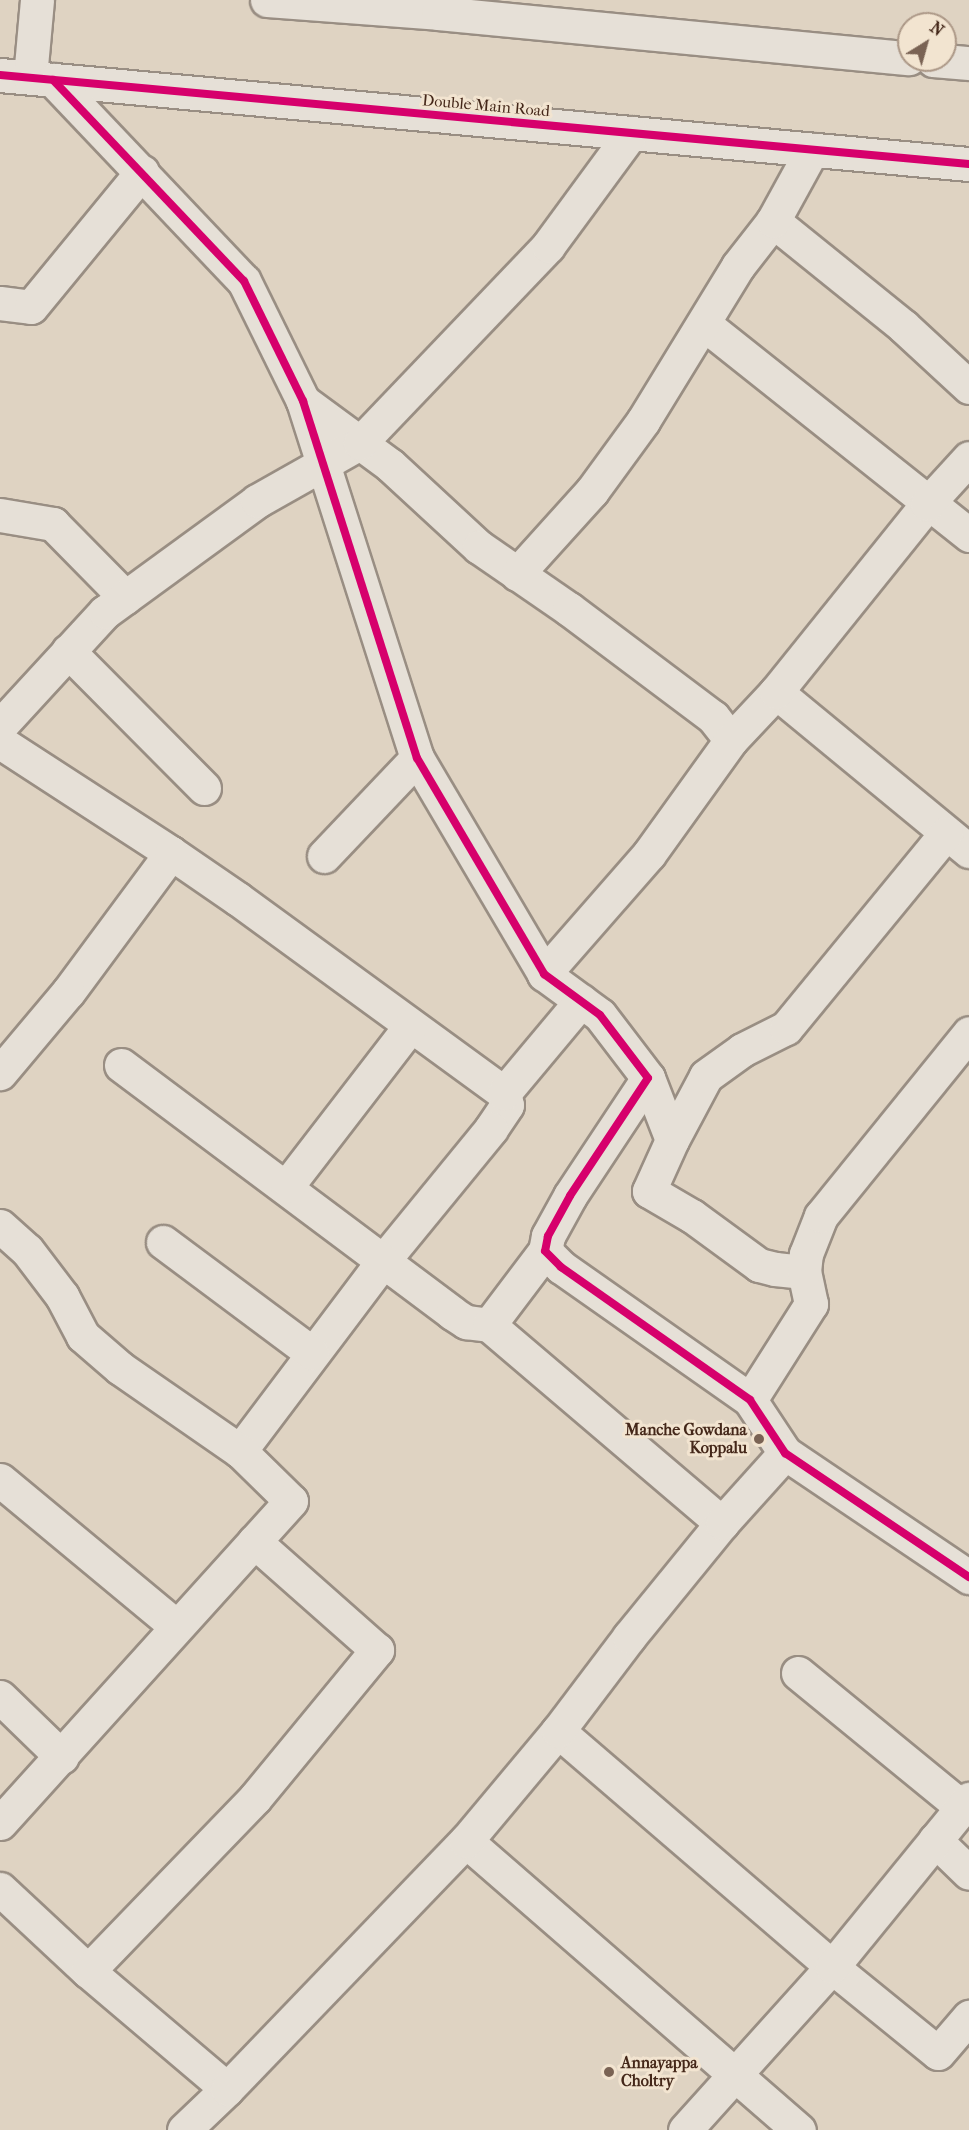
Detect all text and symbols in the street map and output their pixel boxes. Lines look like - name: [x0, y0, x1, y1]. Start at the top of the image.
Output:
- north arrow: [897, 12, 957, 72]
- text: N: [926, 18, 947, 40]
- street label: Double Main Road: [421, 91, 551, 121]
- place label: Manche Gowdana Koppalu: [625, 1420, 747, 1458]
- marker: Manche Gowdana Koppalu: [752, 1432, 766, 1446]
- place label: Annayappa Choltry: [621, 2053, 698, 2091]
- marker: Annayappa Choltry: [602, 2065, 616, 2079]

